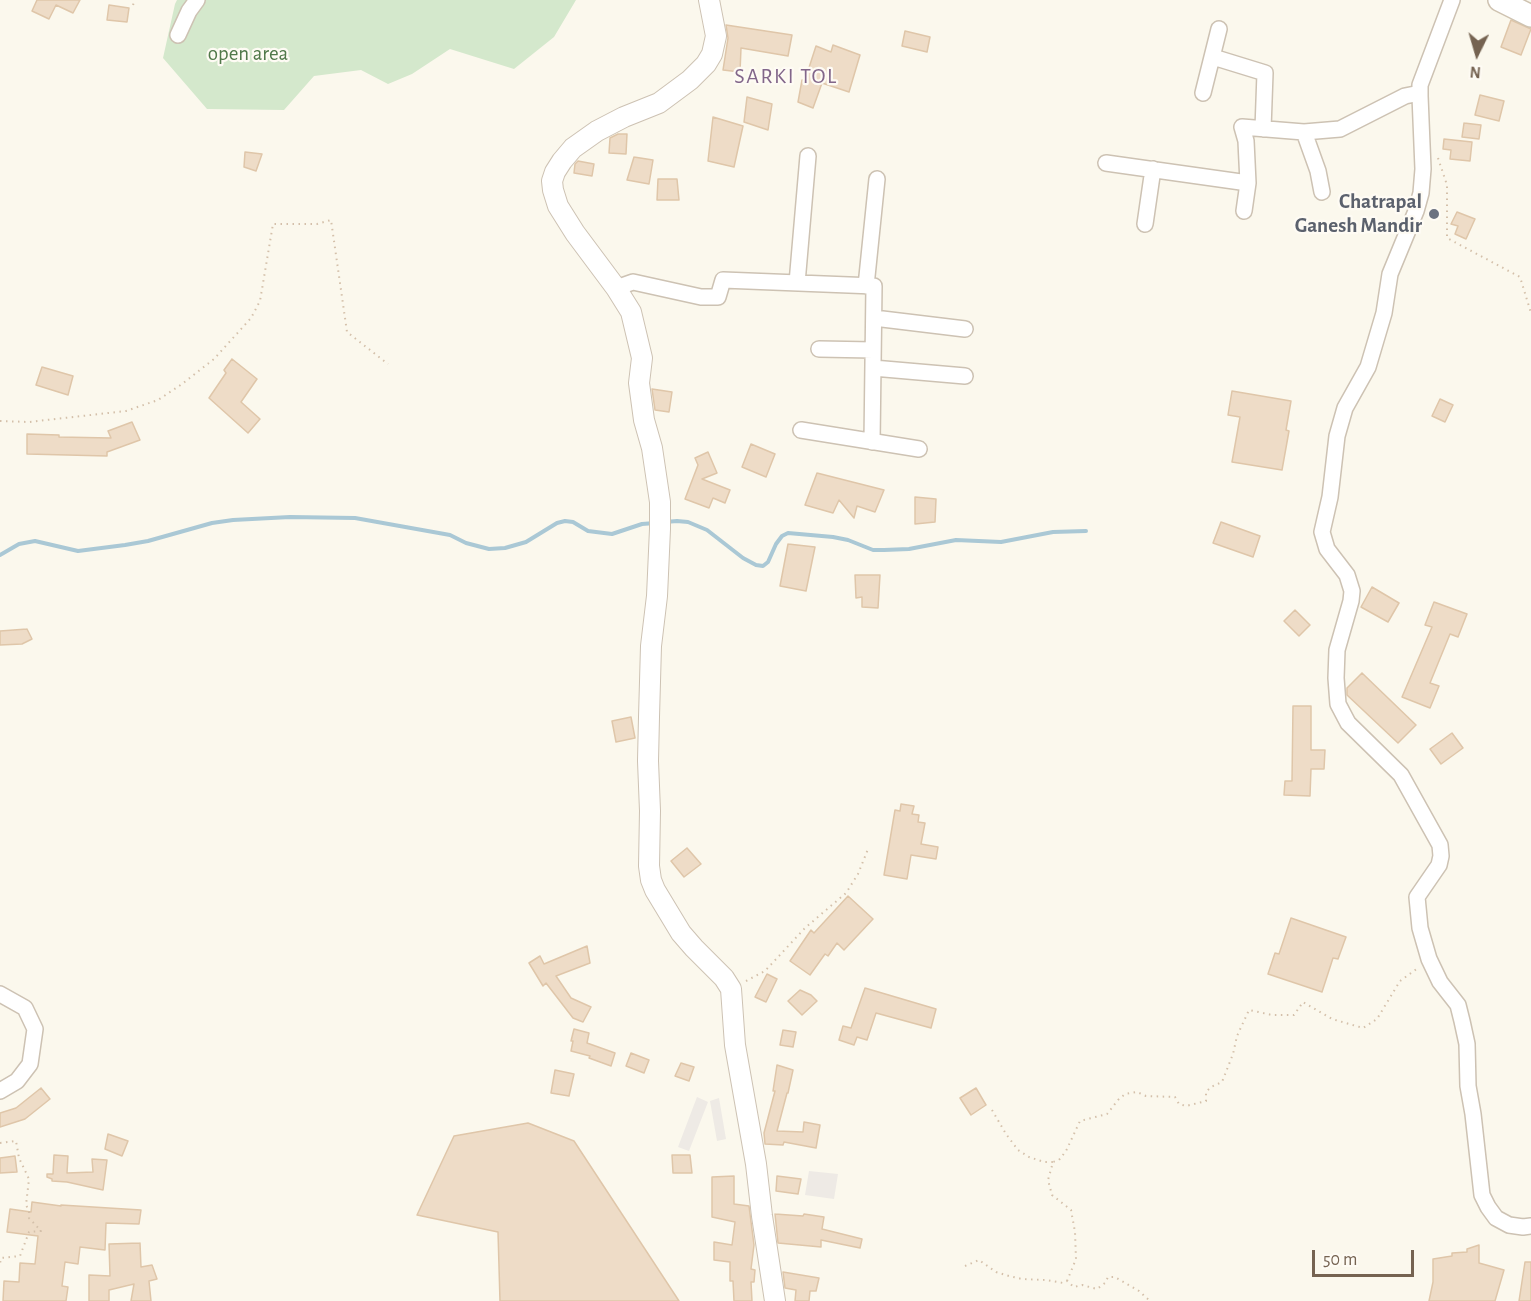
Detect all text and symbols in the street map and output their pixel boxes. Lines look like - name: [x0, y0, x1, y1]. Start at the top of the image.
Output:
- north arrow: [1447, 24, 1507, 84]
- park label: open area: [208, 41, 288, 67]
- district label: SARKI TOL: [734, 63, 838, 89]
- text: N: [1469, 63, 1482, 80]
- place label: Chatrapal Ganesh Mandir: [1295, 189, 1422, 239]
- marker: Chatrapal Ganesh Mandir: [1427, 207, 1441, 221]
- scale bar: [1315, 1238, 1417, 1276]
- text: 50 m: [1323, 1251, 1357, 1269]

